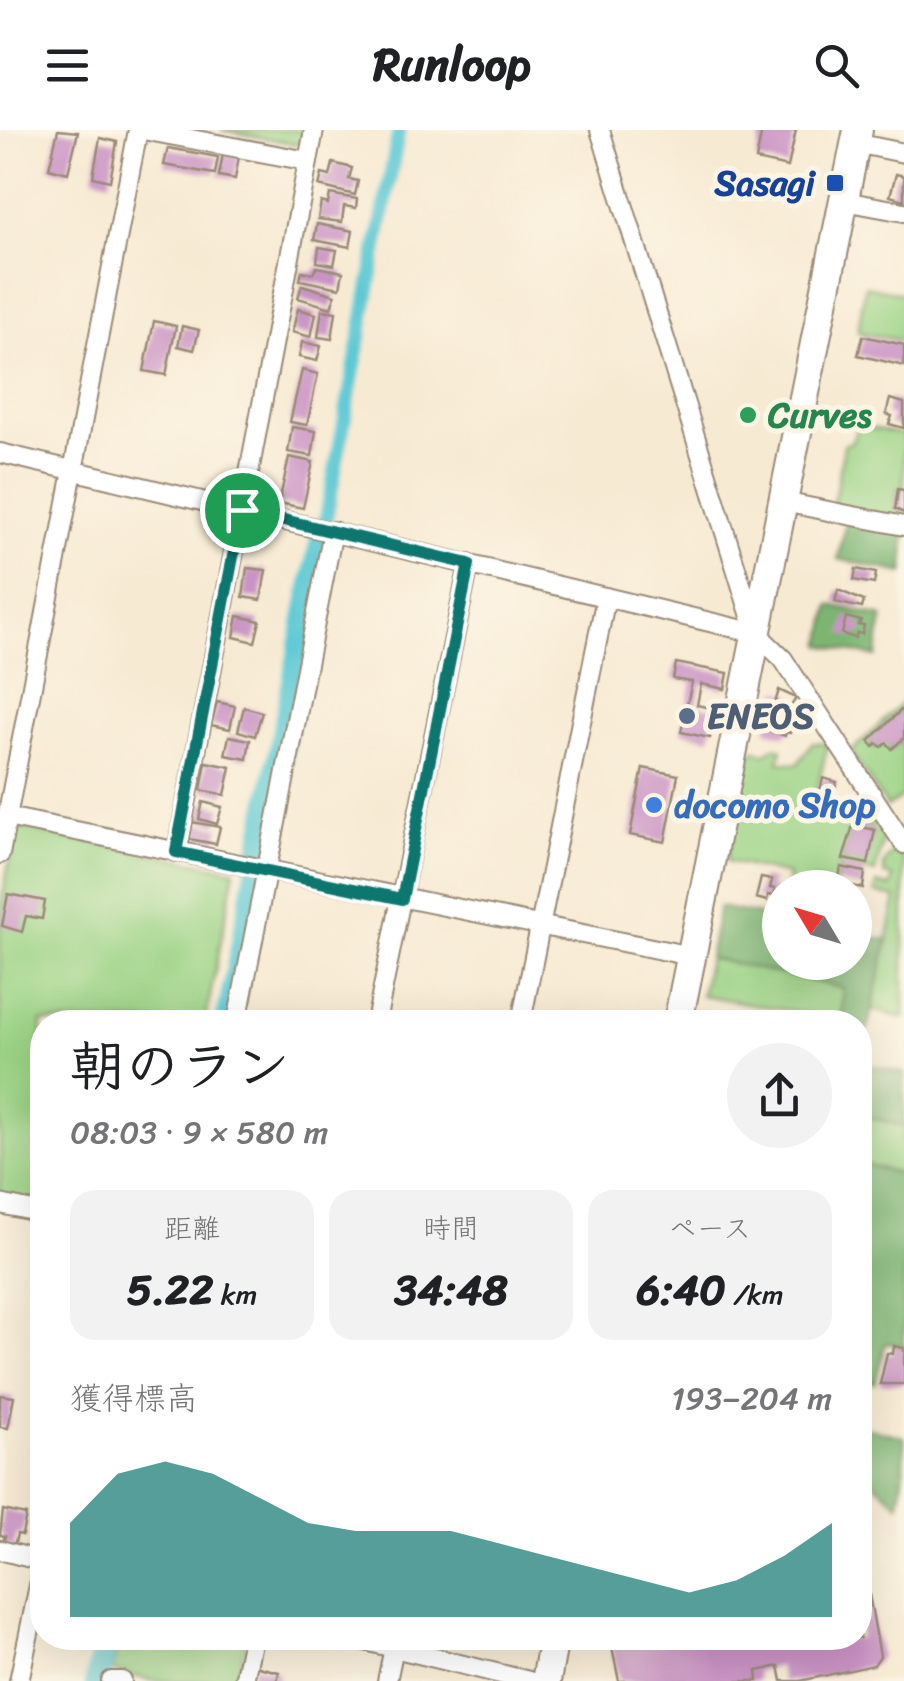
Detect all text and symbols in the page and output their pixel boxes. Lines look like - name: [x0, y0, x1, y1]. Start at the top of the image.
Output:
- text: Runloop: [373, 25, 531, 105]
- icon: menu: [40, 38, 95, 93]
- icon: search: [809, 38, 864, 93]
- place label: Sasagi: [713, 152, 816, 214]
- marker: Sasagi: [824, 172, 846, 194]
- place label: Curves: [767, 384, 872, 446]
- marker: Curves: [737, 404, 759, 426]
- pin: [200, 468, 285, 553]
- icon: arrive: [215, 483, 270, 538]
- place label: ENEOS: [707, 685, 815, 747]
- marker: ENEOS: [676, 705, 698, 727]
- place label: docomo Shop: [674, 774, 876, 836]
- marker: docomo Shop: [643, 794, 665, 816]
- north arrow: [762, 870, 872, 980]
- map controls: [762, 870, 872, 980]
- text: 朝のラン: [70, 1018, 290, 1115]
- button: share: [727, 1043, 832, 1148]
- text: 08:03 · 9 × 580 m: [70, 1104, 328, 1161]
- text: 距離: [164, 1204, 220, 1253]
- text: 時間: [423, 1204, 479, 1253]
- text: ペース: [669, 1204, 751, 1253]
- text: 5.22: [127, 1253, 214, 1327]
- text: 34:48: [394, 1253, 508, 1327]
- text: 6:40: [637, 1253, 726, 1327]
- text: km: [214, 1270, 257, 1319]
- text: /km: [726, 1270, 783, 1319]
- text: 獲得標高: [70, 1370, 198, 1427]
- text: 193–204 m: [671, 1370, 832, 1427]

